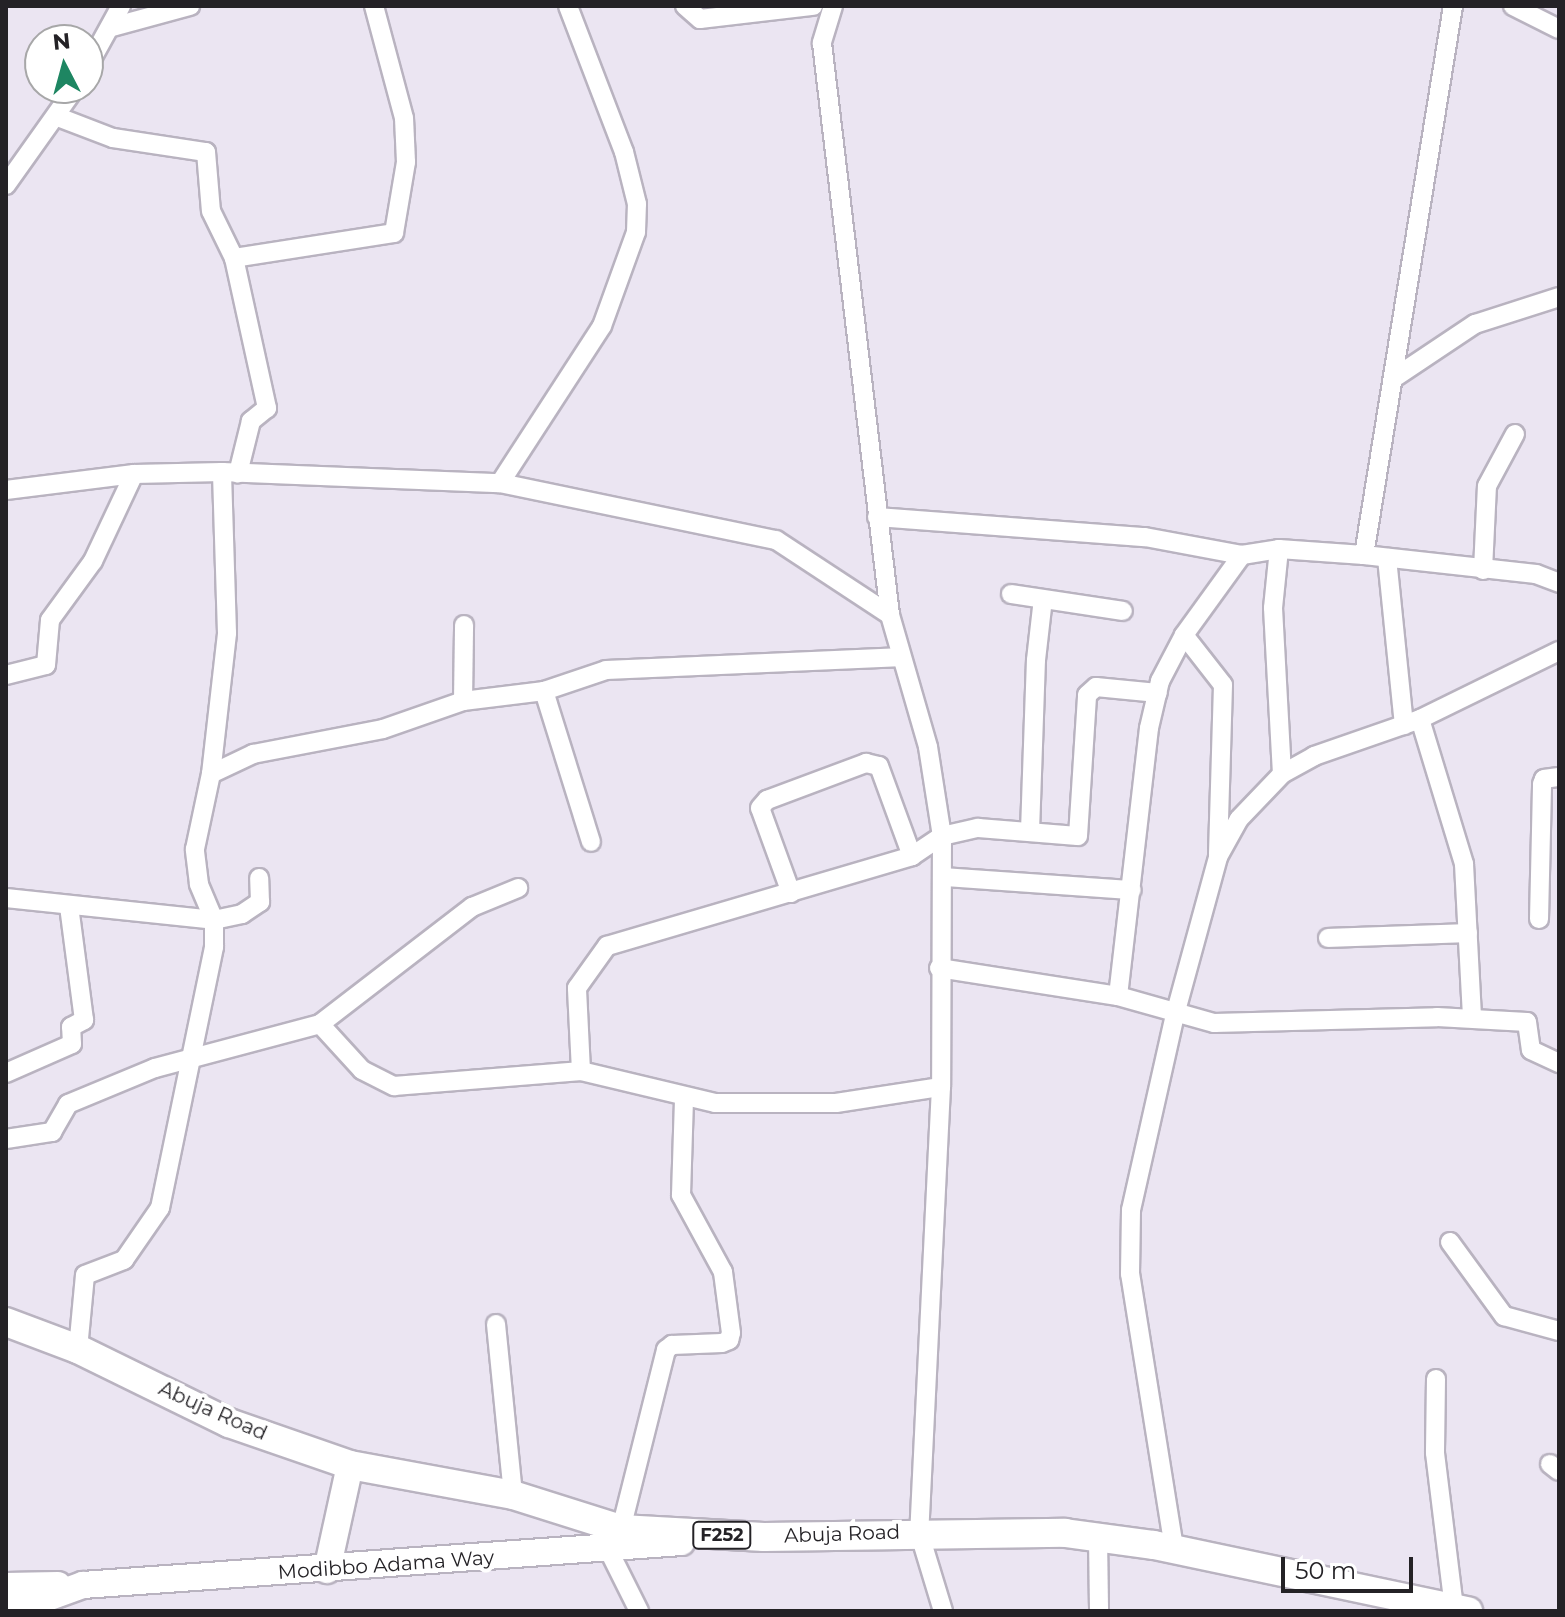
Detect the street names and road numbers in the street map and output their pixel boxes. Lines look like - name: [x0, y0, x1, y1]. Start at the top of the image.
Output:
- street label: Abuja Road: [155, 1376, 271, 1446]
- street label: Abuja Road: [784, 1520, 900, 1548]
- road number: F252: [692, 1521, 752, 1549]
- street label: Modibbo Adama Way: [277, 1545, 495, 1585]

